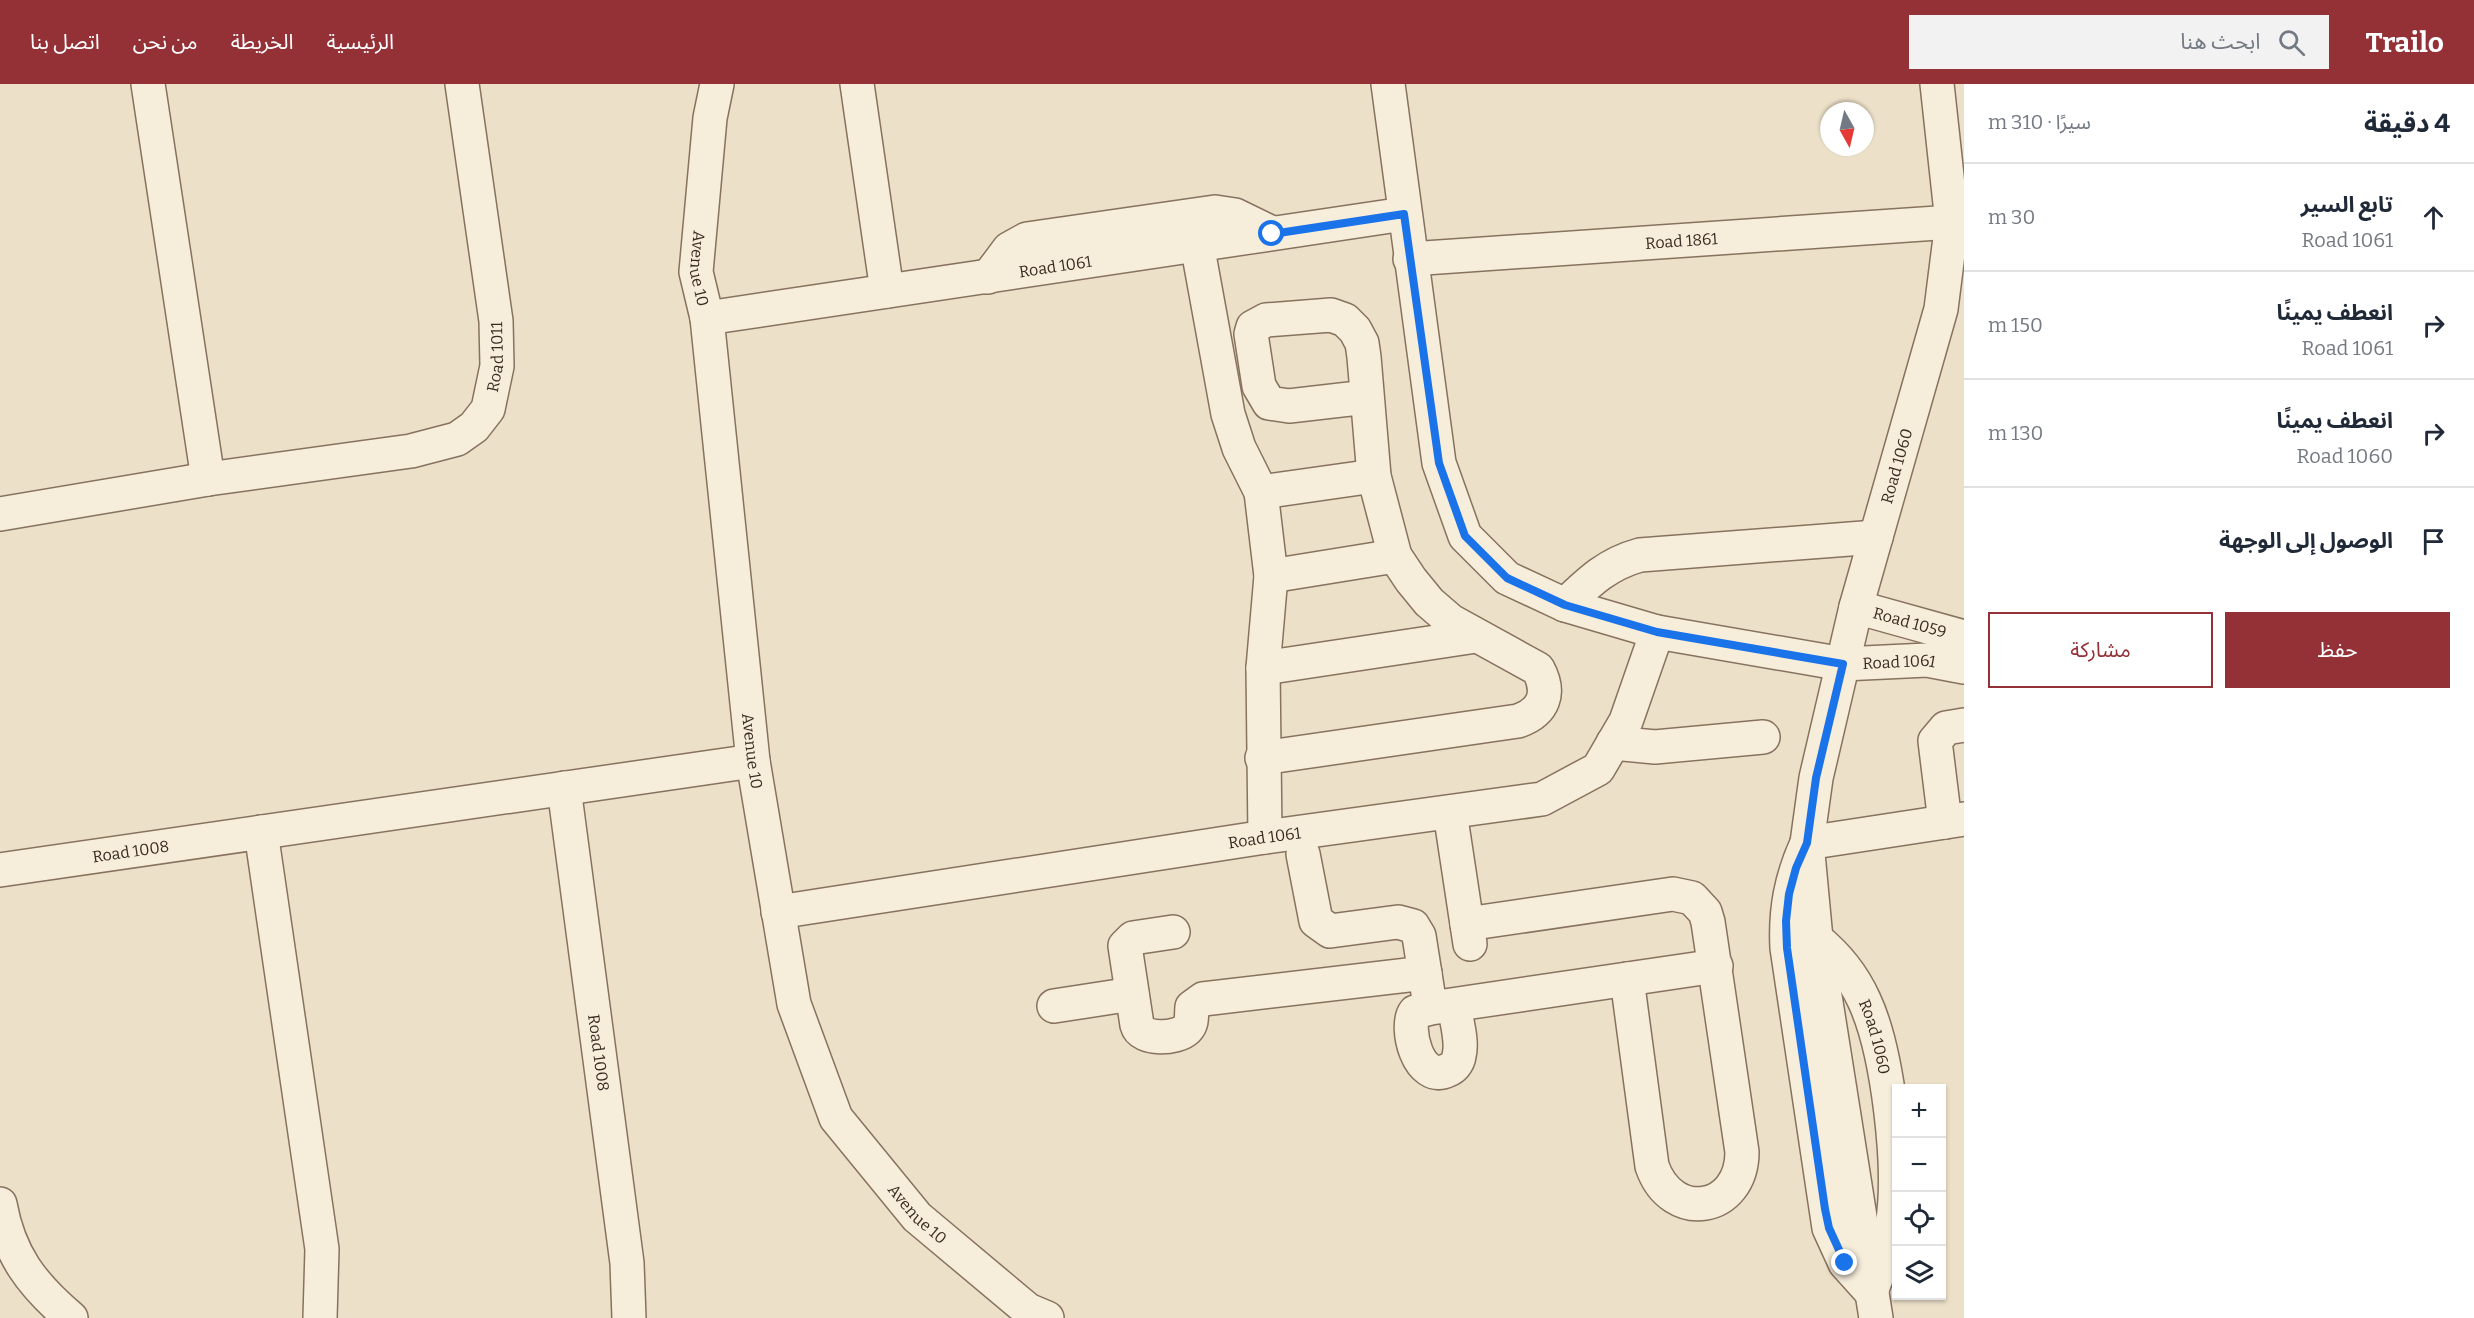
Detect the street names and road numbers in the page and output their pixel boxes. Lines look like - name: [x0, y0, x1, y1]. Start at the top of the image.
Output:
- street label: Road 1861: [1644, 229, 1719, 253]
- street label: Avenue 10: [685, 230, 713, 308]
- street label: Road 1061: [1018, 252, 1093, 281]
- street label: Road 1011: [483, 321, 507, 394]
- street label: Road 1060: [1877, 426, 1916, 506]
- street label: Road 1059: [1871, 603, 1949, 642]
- street label: Road 1061: [1862, 651, 1938, 673]
- street label: Avenue 10: [738, 712, 767, 790]
- street label: Road 1061: [1227, 823, 1302, 853]
- street label: Road 1008: [91, 837, 170, 867]
- street label: Road 1060: [1855, 996, 1894, 1076]
- street label: Road 1008: [584, 1013, 613, 1092]
- street label: Avenue 10: [884, 1180, 951, 1248]

